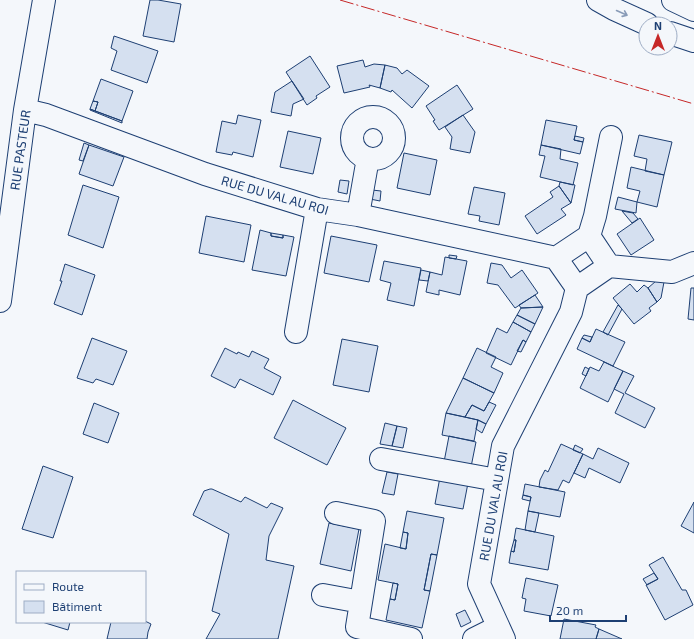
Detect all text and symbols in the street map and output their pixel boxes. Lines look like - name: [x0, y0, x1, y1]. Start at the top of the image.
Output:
- one-way arrow: [616, 10, 628, 17]
- north arrow: [638, 16, 678, 56]
- text: N: [654, 19, 662, 32]
- street label: RUE PASTEUR: [6, 109, 34, 191]
- street label: RUE DU VAL AU ROI: [219, 172, 331, 218]
- street label: RUE DU VAL AU ROI: [475, 450, 511, 562]
- legend: [16, 571, 146, 623]
- text: Route: [52, 579, 84, 593]
- scale bar: [550, 597, 626, 623]
- text: Bâtiment: [52, 599, 103, 613]
- text: 20 m: [556, 603, 583, 617]

